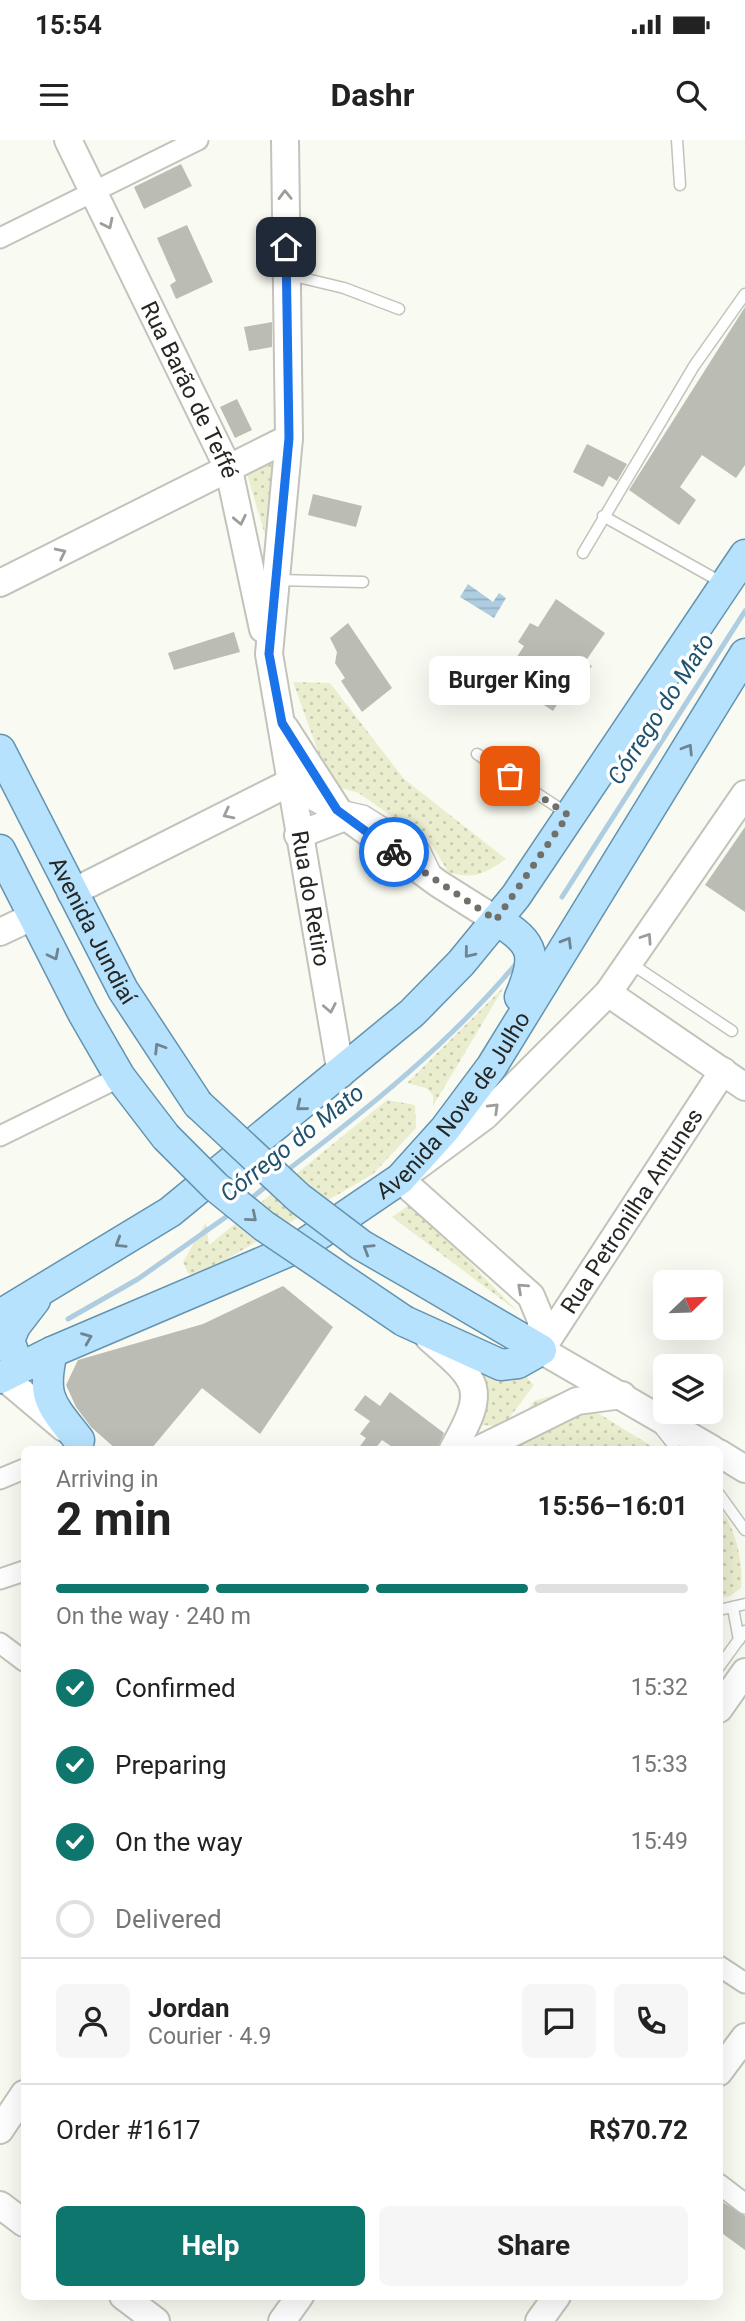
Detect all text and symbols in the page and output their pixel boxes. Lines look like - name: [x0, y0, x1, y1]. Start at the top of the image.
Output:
- text: 15:54: [35, 10, 102, 40]
- icon: menu: [35, 76, 73, 114]
- text: Dashr: [331, 76, 415, 114]
- icon: search: [672, 76, 710, 114]
- one-way arrow: [277, 189, 293, 200]
- one-way arrow: [100, 217, 114, 229]
- pin: [256, 217, 316, 277]
- icon: home: [267, 228, 305, 266]
- street label: Rua Barão de Teffé: [135, 297, 243, 481]
- one-way arrow: [231, 514, 246, 526]
- one-way arrow: [54, 547, 66, 561]
- water label: Córrego do Mato: [602, 628, 720, 790]
- callout: Burger King: [430, 657, 590, 706]
- text: Burger King: [448, 667, 571, 694]
- one-way arrow: [679, 743, 692, 756]
- pin: [480, 746, 540, 806]
- icon: bag: [491, 757, 529, 795]
- one-way arrow: [223, 805, 235, 819]
- courier: [359, 817, 429, 887]
- street label: Rua do Retiro: [286, 829, 335, 968]
- icon: bike: [375, 833, 413, 871]
- street label: Avenida Jundiaí: [43, 853, 142, 1011]
- one-way arrow: [639, 932, 652, 945]
- one-way arrow: [559, 936, 572, 949]
- one-way arrow: [465, 945, 477, 958]
- one-way arrow: [45, 948, 59, 960]
- one-way arrow: [322, 1002, 337, 1014]
- street label: Avenida Nove de Julho: [371, 1007, 536, 1205]
- one-way arrow: [154, 1043, 167, 1056]
- water label: Córrego do Mato: [215, 1078, 369, 1208]
- one-way arrow: [296, 1098, 309, 1110]
- one-way arrow: [485, 1103, 498, 1116]
- street label: Rua Petronilha Antunes: [555, 1104, 709, 1319]
- one-way arrow: [245, 1208, 257, 1221]
- one-way arrow: [115, 1235, 128, 1248]
- one-way arrow: [362, 1244, 375, 1257]
- north arrow: [653, 1270, 723, 1340]
- map controls: [653, 1270, 723, 1424]
- one-way arrow: [517, 1284, 530, 1296]
- one-way arrow: [80, 1333, 92, 1347]
- button: layers: [653, 1354, 723, 1424]
- text: Arriving in: [56, 1466, 159, 1493]
- text: 15:56–16:01: [538, 1491, 688, 1521]
- text: 2 min: [56, 1492, 172, 1546]
- text: On the way · 240 m: [56, 1603, 251, 1630]
- icon: check: [56, 1669, 94, 1707]
- text: Confirmed: [115, 1673, 236, 1703]
- text: 15:32: [631, 1674, 688, 1701]
- icon: check: [56, 1746, 94, 1784]
- text: Preparing: [115, 1750, 227, 1780]
- text: 15:33: [631, 1751, 688, 1778]
- icon: check: [56, 1823, 94, 1861]
- text: On the way: [115, 1827, 243, 1857]
- text: 15:49: [631, 1828, 688, 1855]
- text: Delivered: [115, 1904, 222, 1934]
- button: person: [56, 1984, 130, 2058]
- button: chat: [522, 1984, 596, 2058]
- button: phone: [614, 1984, 688, 2058]
- text: Jordan: [148, 1993, 230, 2023]
- text: Courier · 4.9: [148, 2023, 271, 2050]
- text: Order #1617: [56, 2115, 201, 2145]
- text: R$70.72: [589, 2115, 688, 2145]
- button: Help: [56, 2206, 365, 2286]
- button: Share: [379, 2206, 688, 2286]

